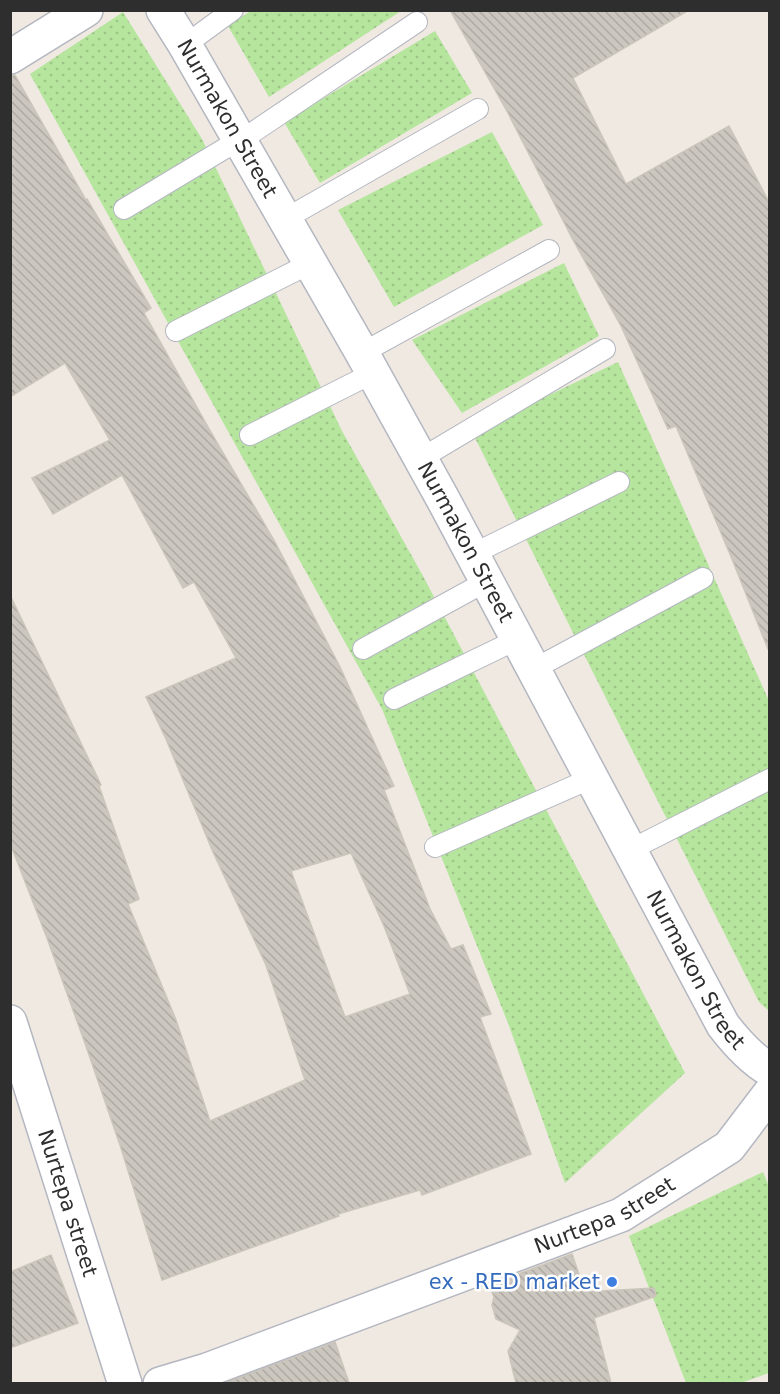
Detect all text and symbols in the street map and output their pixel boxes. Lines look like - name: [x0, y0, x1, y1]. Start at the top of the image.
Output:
- street label: Nurmakon Street: [172, 35, 282, 202]
- street label: Nurmakon Street: [413, 457, 518, 626]
- street label: Nurmakon Street: [642, 886, 750, 1054]
- street label: Nurtepa street: [33, 1126, 102, 1280]
- street label: Nurtepa street: [531, 1172, 679, 1258]
- place label: ex - RED market: [429, 1270, 600, 1294]
- marker: ex - RED market: [605, 1275, 619, 1289]

